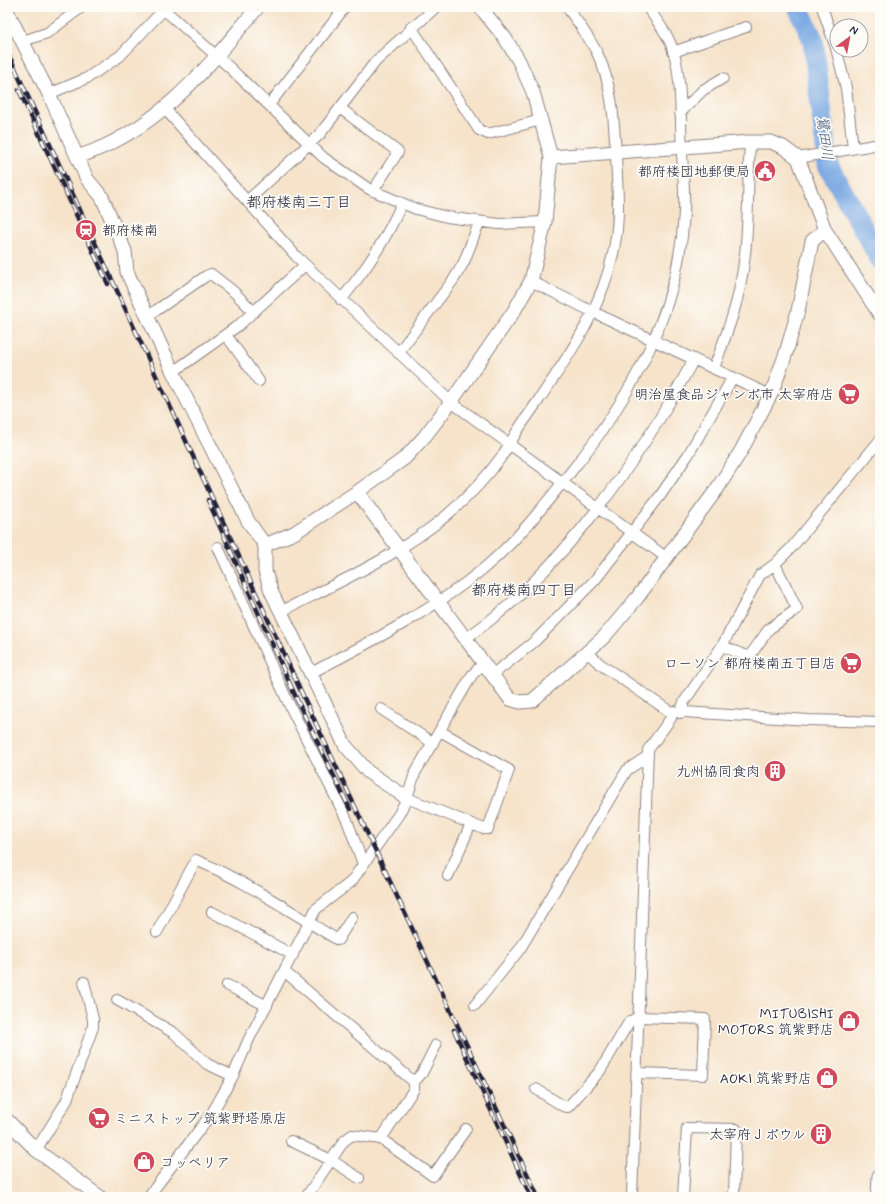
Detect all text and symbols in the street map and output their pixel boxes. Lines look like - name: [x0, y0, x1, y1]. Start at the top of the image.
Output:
- north arrow: [829, 18, 869, 58]
- text: N: [847, 22, 861, 38]
- water label: 鷺田川: [811, 114, 837, 162]
- public building icon: 都府楼団地郵便局: [752, 158, 778, 184]
- place label: 都府楼団地郵便局: [638, 163, 750, 181]
- district label: 都府楼南三丁目: [246, 193, 352, 213]
- station icon: 都府楼南: [73, 217, 99, 243]
- place label: 都府楼南: [102, 222, 158, 240]
- supermarket icon: 明治屋食品ジャンボ市 太宰府店: [836, 381, 862, 407]
- place label: 明治屋食品ジャンボ市 太宰府店: [634, 386, 834, 404]
- district label: 都府楼南四丁目: [471, 581, 577, 601]
- supermarket icon: ローソン 都府楼南五丁目店: [838, 650, 864, 676]
- place label: ローソン 都府楼南五丁目店: [664, 655, 836, 673]
- building icon: 九州協同食肉: [762, 758, 788, 784]
- place label: 九州協同食肉: [676, 763, 760, 781]
- place label: MITUBISHI MOTORS 筑紫野店: [718, 1005, 834, 1039]
- shop icon: MITUBISHI MOTORS 筑紫野店: [836, 1008, 862, 1034]
- shop icon: AOKI 筑紫野店: [814, 1065, 840, 1091]
- place label: AOKI 筑紫野店: [720, 1070, 812, 1088]
- supermarket icon: ミニストップ 筑紫野塔原店: [86, 1105, 112, 1131]
- place label: ミニストップ 筑紫野塔原店: [114, 1110, 287, 1128]
- building icon: 太宰府Ｊボウル: [808, 1121, 834, 1147]
- place label: 太宰府Ｊボウル: [709, 1126, 806, 1144]
- shop icon: コッペリア: [131, 1149, 157, 1175]
- place label: コッペリア: [160, 1154, 230, 1172]

